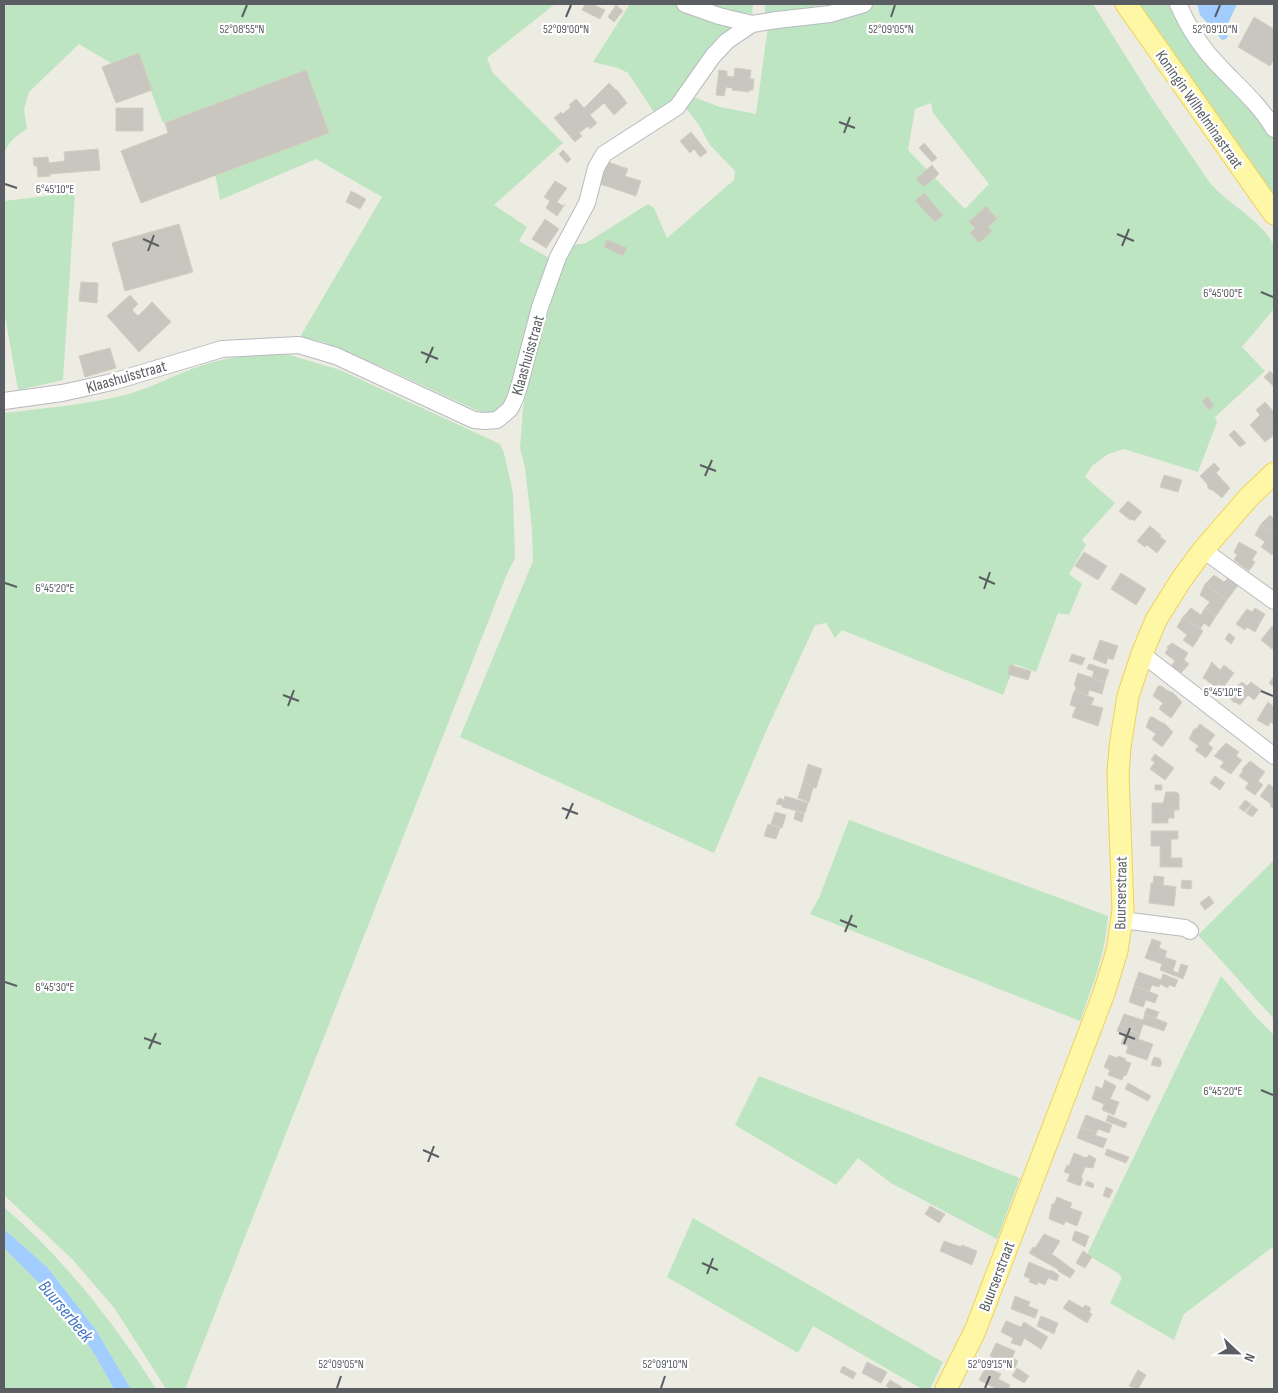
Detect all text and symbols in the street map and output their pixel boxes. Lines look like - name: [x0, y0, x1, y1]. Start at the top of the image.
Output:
- text: 52°08'55"N: [220, 22, 265, 37]
- text: 52°09'00"N: [543, 22, 589, 37]
- text: 52°09'05"N: [868, 22, 914, 37]
- text: 52°09'10"N: [1192, 22, 1238, 37]
- street label: Koningin Wilhelminastraat: [1151, 47, 1247, 173]
- text: 6°45'10"E: [36, 182, 74, 197]
- text: 6°45'00"E: [1203, 286, 1243, 301]
- street label: Klaashuisstraat: [508, 313, 549, 398]
- street label: Klaashuisstraat: [84, 357, 169, 398]
- text: 6°45'20"E: [35, 581, 75, 596]
- text: 6°45'10"E: [1204, 685, 1242, 700]
- street label: Buurserstraat: [1111, 856, 1132, 930]
- text: 6°45'30"E: [35, 980, 75, 995]
- text: 6°45'20"E: [1203, 1084, 1243, 1099]
- street label: Buurserstraat: [975, 1239, 1019, 1314]
- water label: Buurserbeek: [34, 1276, 98, 1347]
- north arrow: [1213, 1328, 1263, 1378]
- text: N: [1240, 1351, 1259, 1364]
- text: 52°09'05"N: [318, 1357, 364, 1372]
- text: 52°09'10"N: [642, 1357, 688, 1372]
- text: 52°09'15"N: [968, 1357, 1012, 1372]

